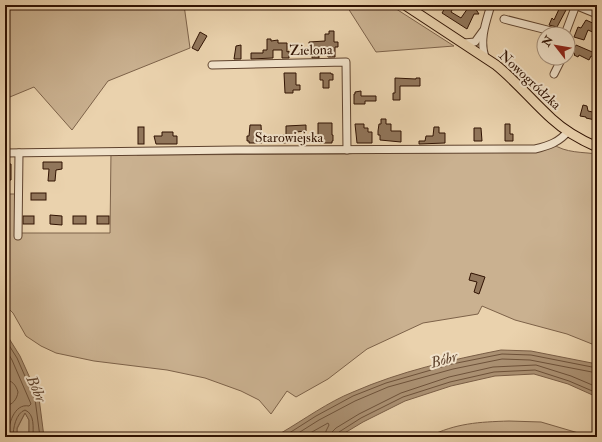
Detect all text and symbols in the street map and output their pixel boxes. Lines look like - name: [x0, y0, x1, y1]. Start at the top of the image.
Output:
- north arrow: [536, 26, 576, 66]
- text: N: [539, 33, 557, 50]
- street label: Zielona: [289, 41, 333, 59]
- street label: Nowogródzka: [495, 47, 565, 113]
- street label: Starowiejska: [255, 129, 323, 146]
- water label: Bóbr: [427, 347, 461, 373]
- water label: Bóbr: [21, 372, 51, 407]

